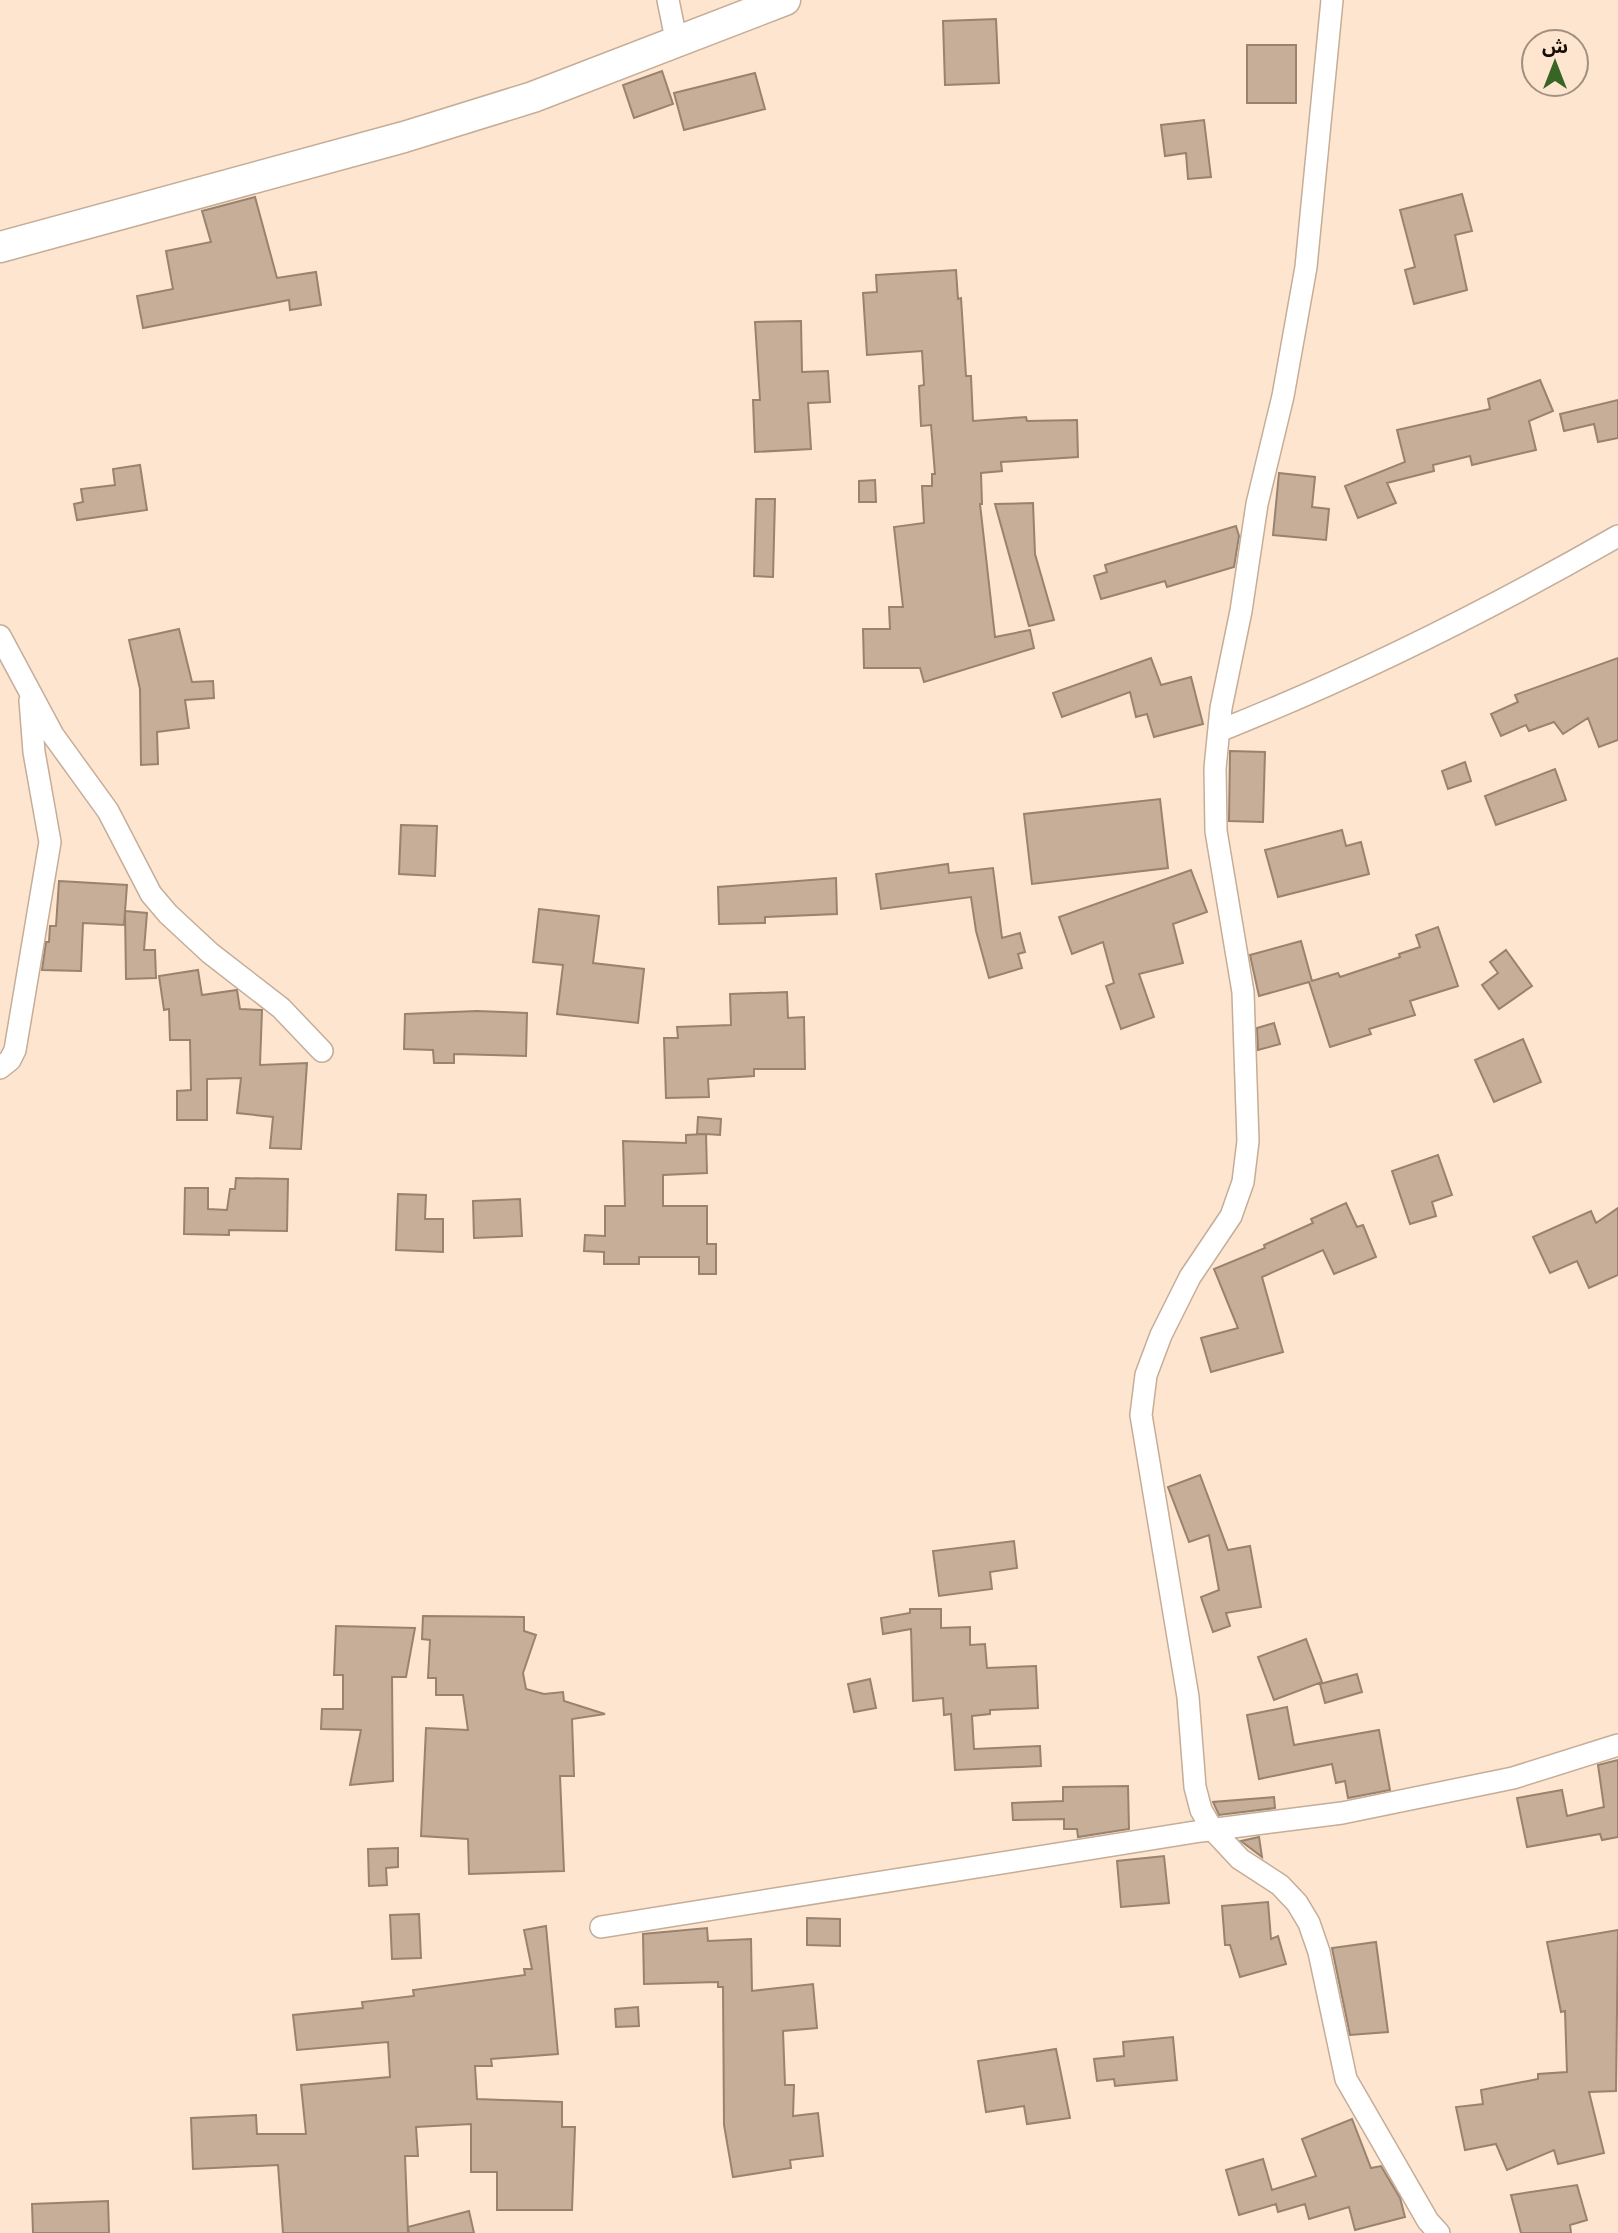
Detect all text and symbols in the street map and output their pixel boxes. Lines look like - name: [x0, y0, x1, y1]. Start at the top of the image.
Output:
- north arrow: [1520, 28, 1590, 98]
- text: ش: [1542, 35, 1568, 58]

